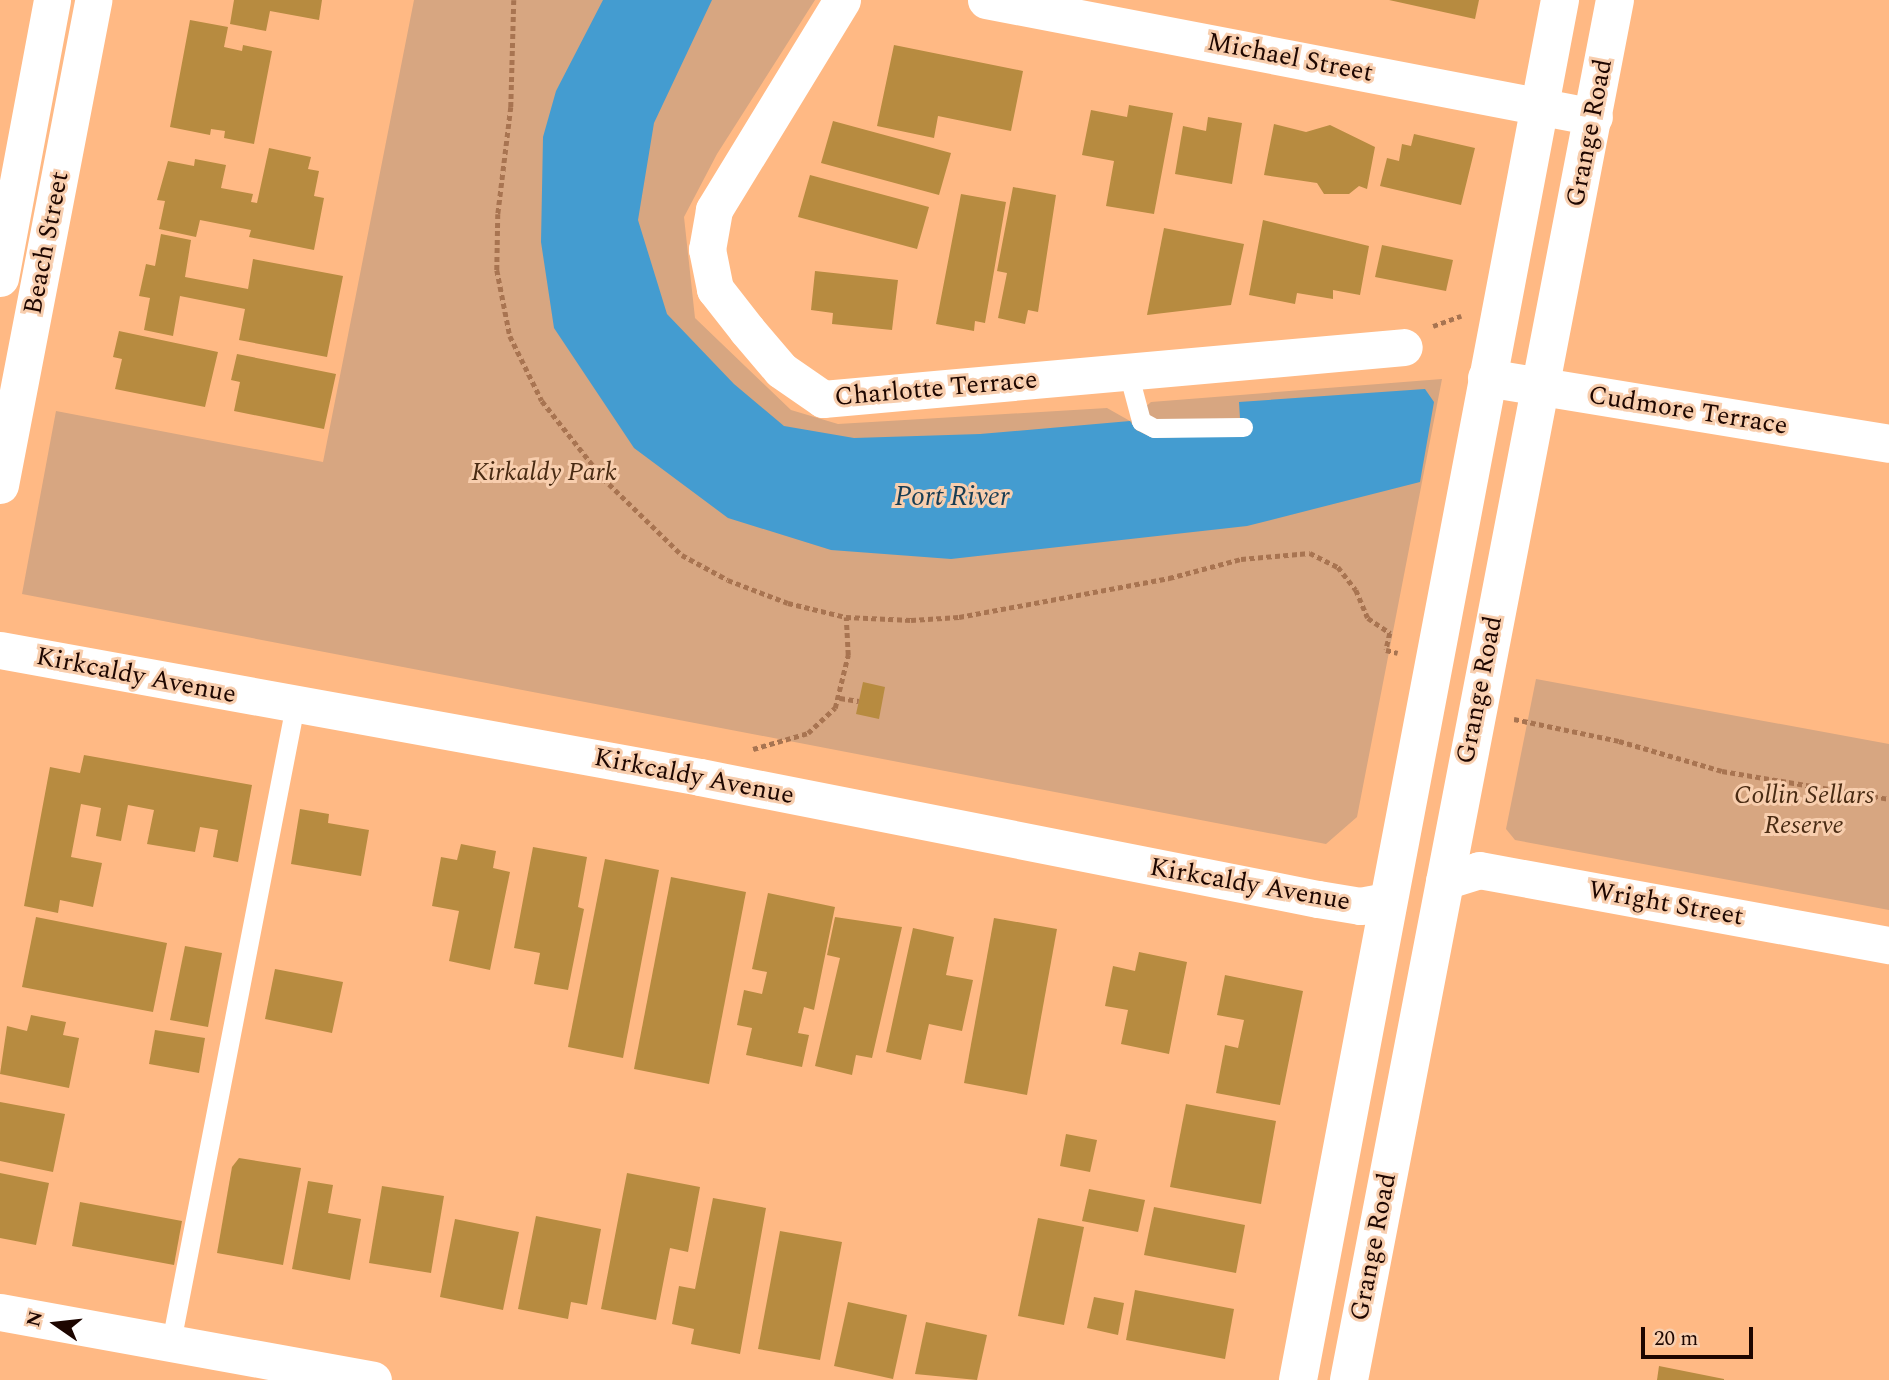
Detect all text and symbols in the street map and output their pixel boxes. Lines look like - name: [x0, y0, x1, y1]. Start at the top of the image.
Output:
- street label: Michael Street: [1204, 27, 1376, 89]
- street label: Grange Road: [1560, 56, 1620, 210]
- street label: Beach Street: [18, 169, 76, 317]
- street label: Charlotte Terrace: [833, 365, 1039, 413]
- street label: Cudmore Terrace: [1586, 380, 1790, 442]
- park label: Kirkaldy Park: [471, 457, 617, 489]
- water label: Port River: [894, 480, 1010, 514]
- street label: Grange Road: [1450, 613, 1510, 767]
- street label: Kirkcaldy Avenue: [33, 641, 239, 711]
- street label: Kirkcaldy Avenue: [591, 742, 797, 812]
- park label: Collin Sellars Reserve: [1734, 780, 1874, 842]
- street label: Kirkcaldy Avenue: [1147, 852, 1353, 918]
- street label: Wright Street: [1586, 875, 1746, 933]
- street label: Grange Road: [1344, 1170, 1404, 1324]
- north arrow: [21, 1289, 91, 1359]
- text: N: [19, 1308, 51, 1330]
- scale bar: [1644, 1314, 1756, 1358]
- text: 20 m: [1654, 1323, 1698, 1355]

